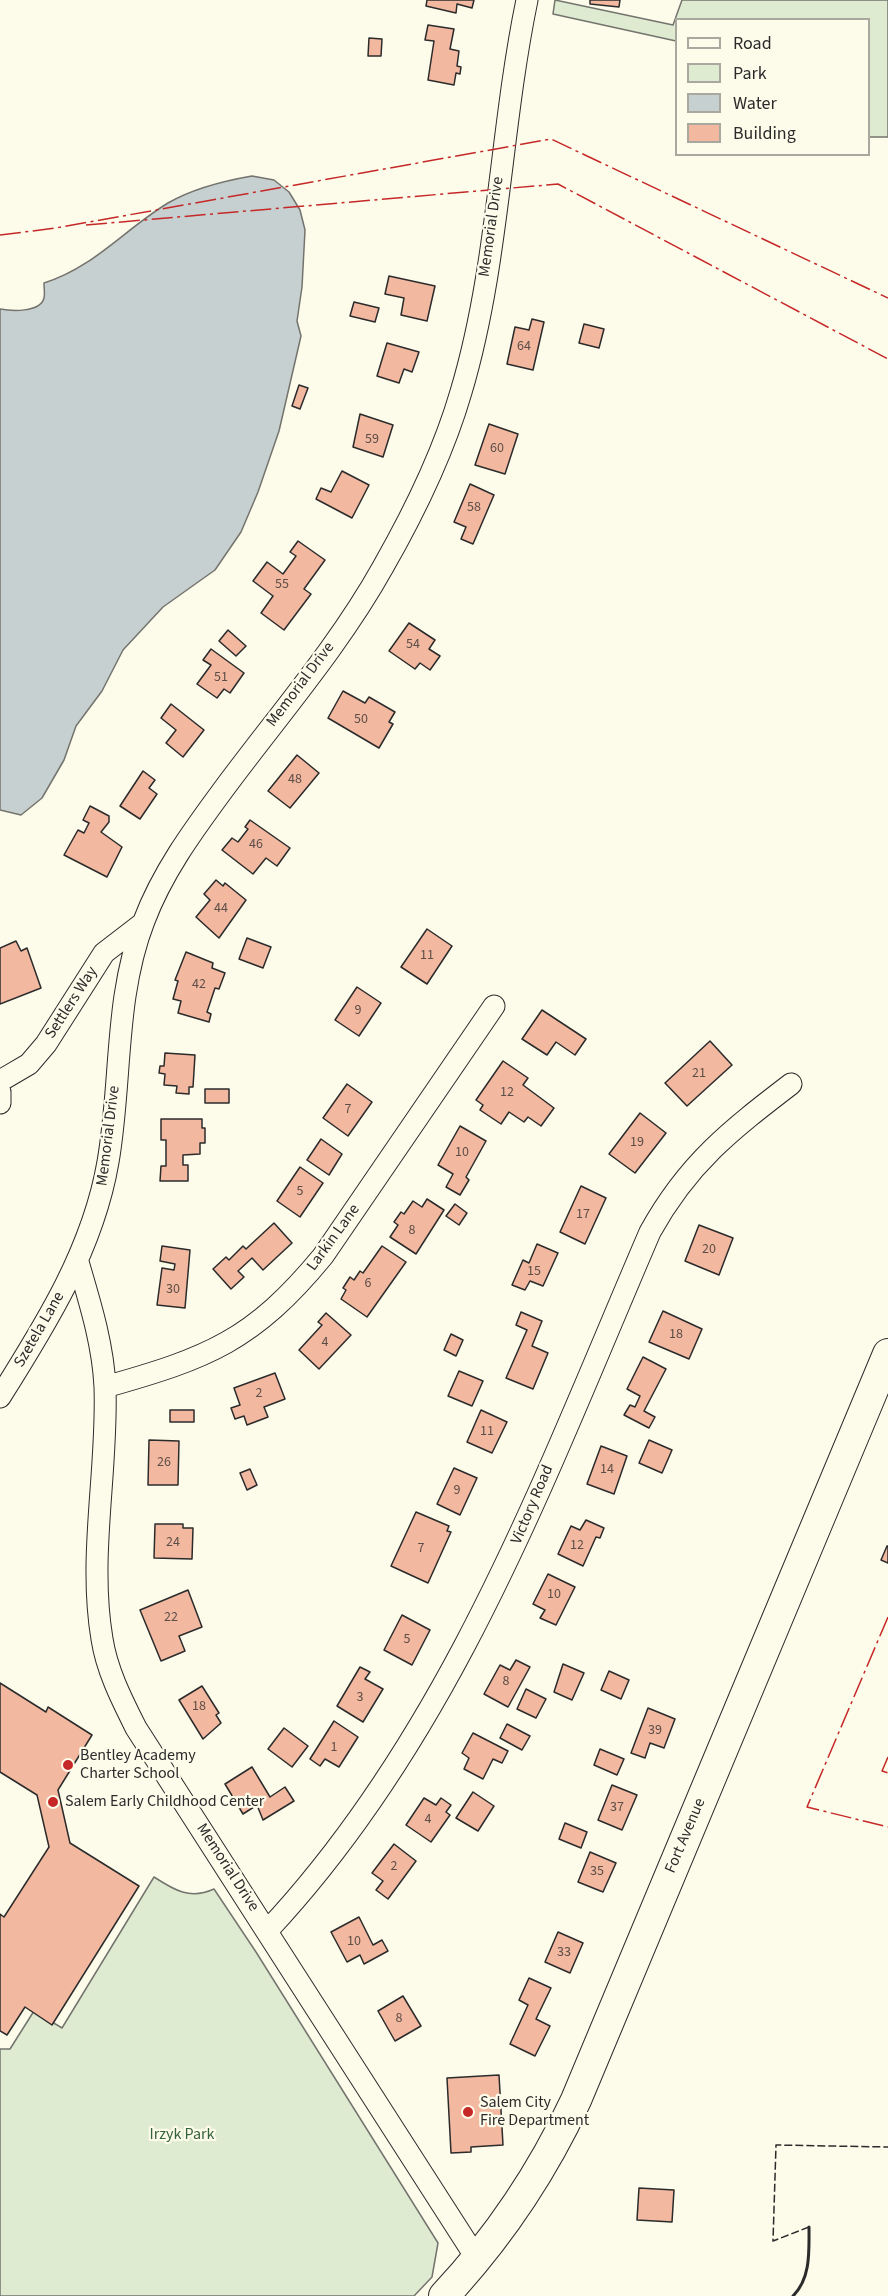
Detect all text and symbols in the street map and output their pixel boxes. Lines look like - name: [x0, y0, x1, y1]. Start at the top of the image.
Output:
- legend: [675, 18, 870, 156]
- text: Road: [733, 31, 772, 56]
- text: Park: [733, 61, 767, 86]
- text: Water: [733, 91, 777, 116]
- text: Building: [733, 121, 796, 146]
- street label: Memorial Drive: [475, 176, 509, 278]
- house number: 64: [517, 339, 531, 355]
- house number: 59: [365, 432, 379, 448]
- house number: 60: [490, 441, 504, 457]
- house number: 58: [467, 500, 481, 516]
- house number: 55: [275, 577, 289, 593]
- house number: 54: [406, 637, 420, 653]
- street label: Memorial Drive: [263, 639, 339, 731]
- house number: 51: [214, 670, 228, 686]
- house number: 50: [354, 712, 368, 728]
- house number: 48: [288, 772, 302, 788]
- house number: 46: [249, 837, 263, 853]
- house number: 44: [214, 901, 228, 917]
- house number: 11: [420, 948, 434, 964]
- street label: Settlers Way: [42, 963, 102, 1043]
- house number: 42: [192, 977, 206, 993]
- house number: 9: [355, 1003, 361, 1019]
- house number: 21: [692, 1066, 706, 1082]
- street label: Memorial Drive: [93, 1085, 125, 1187]
- house number: 12: [500, 1085, 514, 1101]
- house number: 7: [345, 1102, 351, 1118]
- house number: 19: [630, 1135, 644, 1151]
- house number: 10: [455, 1145, 469, 1161]
- house number: 5: [297, 1184, 303, 1200]
- street label: Larkin Lane: [303, 1201, 365, 1275]
- house number: 17: [576, 1207, 590, 1223]
- house number: 8: [409, 1223, 415, 1239]
- house number: 20: [702, 1242, 716, 1258]
- house number: 15: [527, 1264, 541, 1280]
- house number: 6: [365, 1276, 371, 1292]
- house number: 30: [166, 1282, 180, 1298]
- street label: Szetela Lane: [11, 1289, 69, 1371]
- house number: 18: [669, 1327, 683, 1343]
- house number: 4: [322, 1335, 328, 1351]
- house number: 2: [256, 1386, 262, 1402]
- house number: 11: [480, 1424, 494, 1440]
- house number: 26: [157, 1455, 171, 1471]
- house number: 14: [600, 1462, 614, 1478]
- street label: Victory Road: [508, 1463, 558, 1547]
- house number: 9: [454, 1483, 460, 1499]
- house number: 24: [166, 1535, 180, 1551]
- house number: 12: [570, 1538, 584, 1554]
- house number: 7: [418, 1541, 424, 1557]
- house number: 10: [547, 1587, 561, 1603]
- house number: 22: [164, 1610, 178, 1626]
- house number: 5: [404, 1632, 410, 1648]
- house number: 8: [503, 1674, 509, 1690]
- house number: 3: [357, 1690, 363, 1706]
- house number: 18: [192, 1699, 206, 1715]
- house number: 39: [648, 1723, 662, 1739]
- house number: 1: [331, 1740, 337, 1756]
- place label: Bentley Academy Charter School: [80, 1746, 196, 1784]
- marker: Bentley Academy Charter School: [61, 1758, 75, 1772]
- place label: Salem Early Childhood Center: [65, 1792, 264, 1812]
- marker: Salem Early Childhood Center: [46, 1795, 60, 1809]
- street label: Fort Avenue: [662, 1796, 710, 1876]
- house number: 37: [610, 1800, 624, 1816]
- house number: 4: [425, 1812, 431, 1828]
- street label: Memorial Drive: [191, 1820, 263, 1916]
- house number: 2: [391, 1859, 397, 1875]
- house number: 35: [590, 1864, 604, 1880]
- house number: 10: [347, 1934, 361, 1950]
- house number: 33: [557, 1945, 571, 1961]
- house number: 8: [396, 2011, 402, 2027]
- place label: Salem City Fire Department: [480, 2093, 589, 2131]
- marker: Salem City Fire Department: [461, 2105, 475, 2119]
- park label: Irzyk Park: [150, 2125, 214, 2145]

